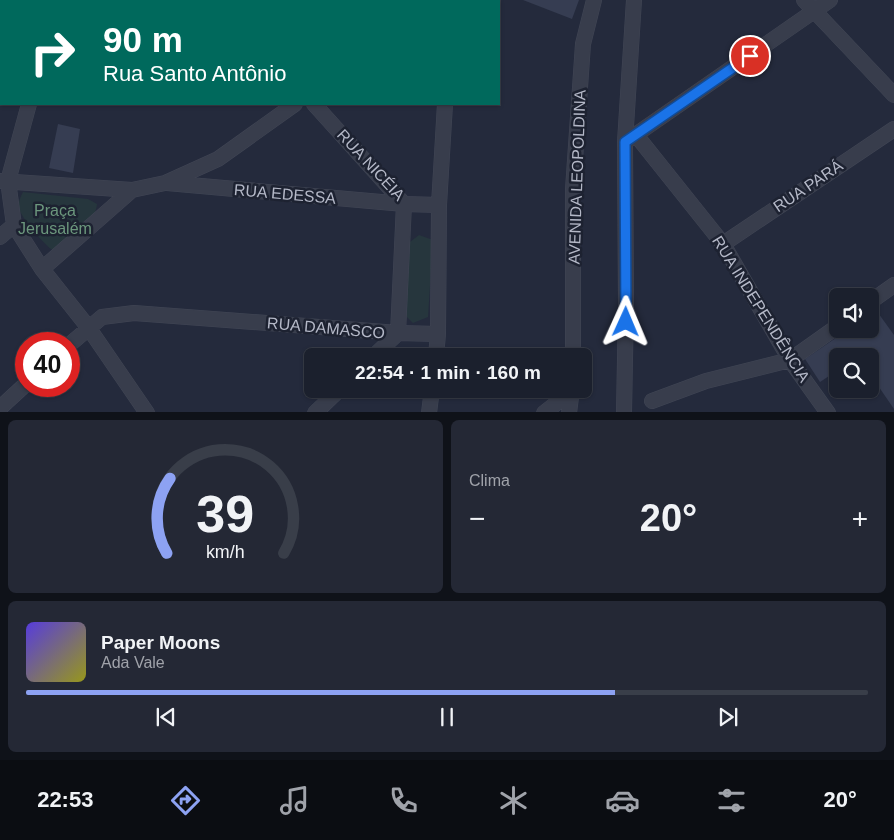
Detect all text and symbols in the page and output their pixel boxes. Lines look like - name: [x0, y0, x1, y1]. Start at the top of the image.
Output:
- icon: right: [20, 20, 85, 85]
- text: 90 m: [103, 20, 183, 59]
- pin: [729, 35, 771, 77]
- icon: arrive: [736, 42, 764, 70]
- text: Rua Santo Antônio: [103, 61, 286, 86]
- street label: AVENIDA LEOPOLDINA: [565, 89, 589, 265]
- street label: RUA NICÉIA: [334, 125, 409, 204]
- street label: RUA PARÁ: [770, 156, 846, 215]
- street label: RUA EDESSA: [233, 181, 337, 207]
- park label: Praça Jerusalém: [18, 202, 92, 237]
- street label: RUA INDEPENDÊNCIA: [709, 232, 814, 385]
- map controls: [829, 288, 879, 398]
- button: sound: [829, 288, 879, 338]
- position arrow: [599, 295, 651, 347]
- street label: RUA DAMASCO: [266, 314, 386, 342]
- speed limit sign: 40: [15, 332, 80, 397]
- button: search: [829, 348, 879, 398]
- text: 22:54 · 1 min · 160 m: [355, 362, 541, 383]
- text: Clima: [469, 472, 510, 489]
- text: 39: [197, 485, 254, 543]
- text: 20°: [640, 497, 697, 539]
- text: −: [469, 503, 485, 534]
- text: +: [852, 503, 868, 534]
- text: km/h: [206, 542, 245, 562]
- text: Paper Moons: [101, 632, 220, 653]
- text: Ada Vale: [101, 654, 165, 671]
- icon: previous: [152, 703, 180, 731]
- icon: pause: [433, 703, 461, 731]
- icon: next: [714, 703, 742, 731]
- icon: directions: [168, 783, 203, 818]
- icon: music: [277, 783, 312, 818]
- icon: phone: [386, 783, 421, 818]
- icon: climate: [496, 783, 531, 818]
- icon: car: [605, 783, 640, 818]
- icon: filters: [714, 783, 749, 818]
- text: 22:53: [37, 787, 93, 812]
- text: 20°: [824, 787, 857, 812]

